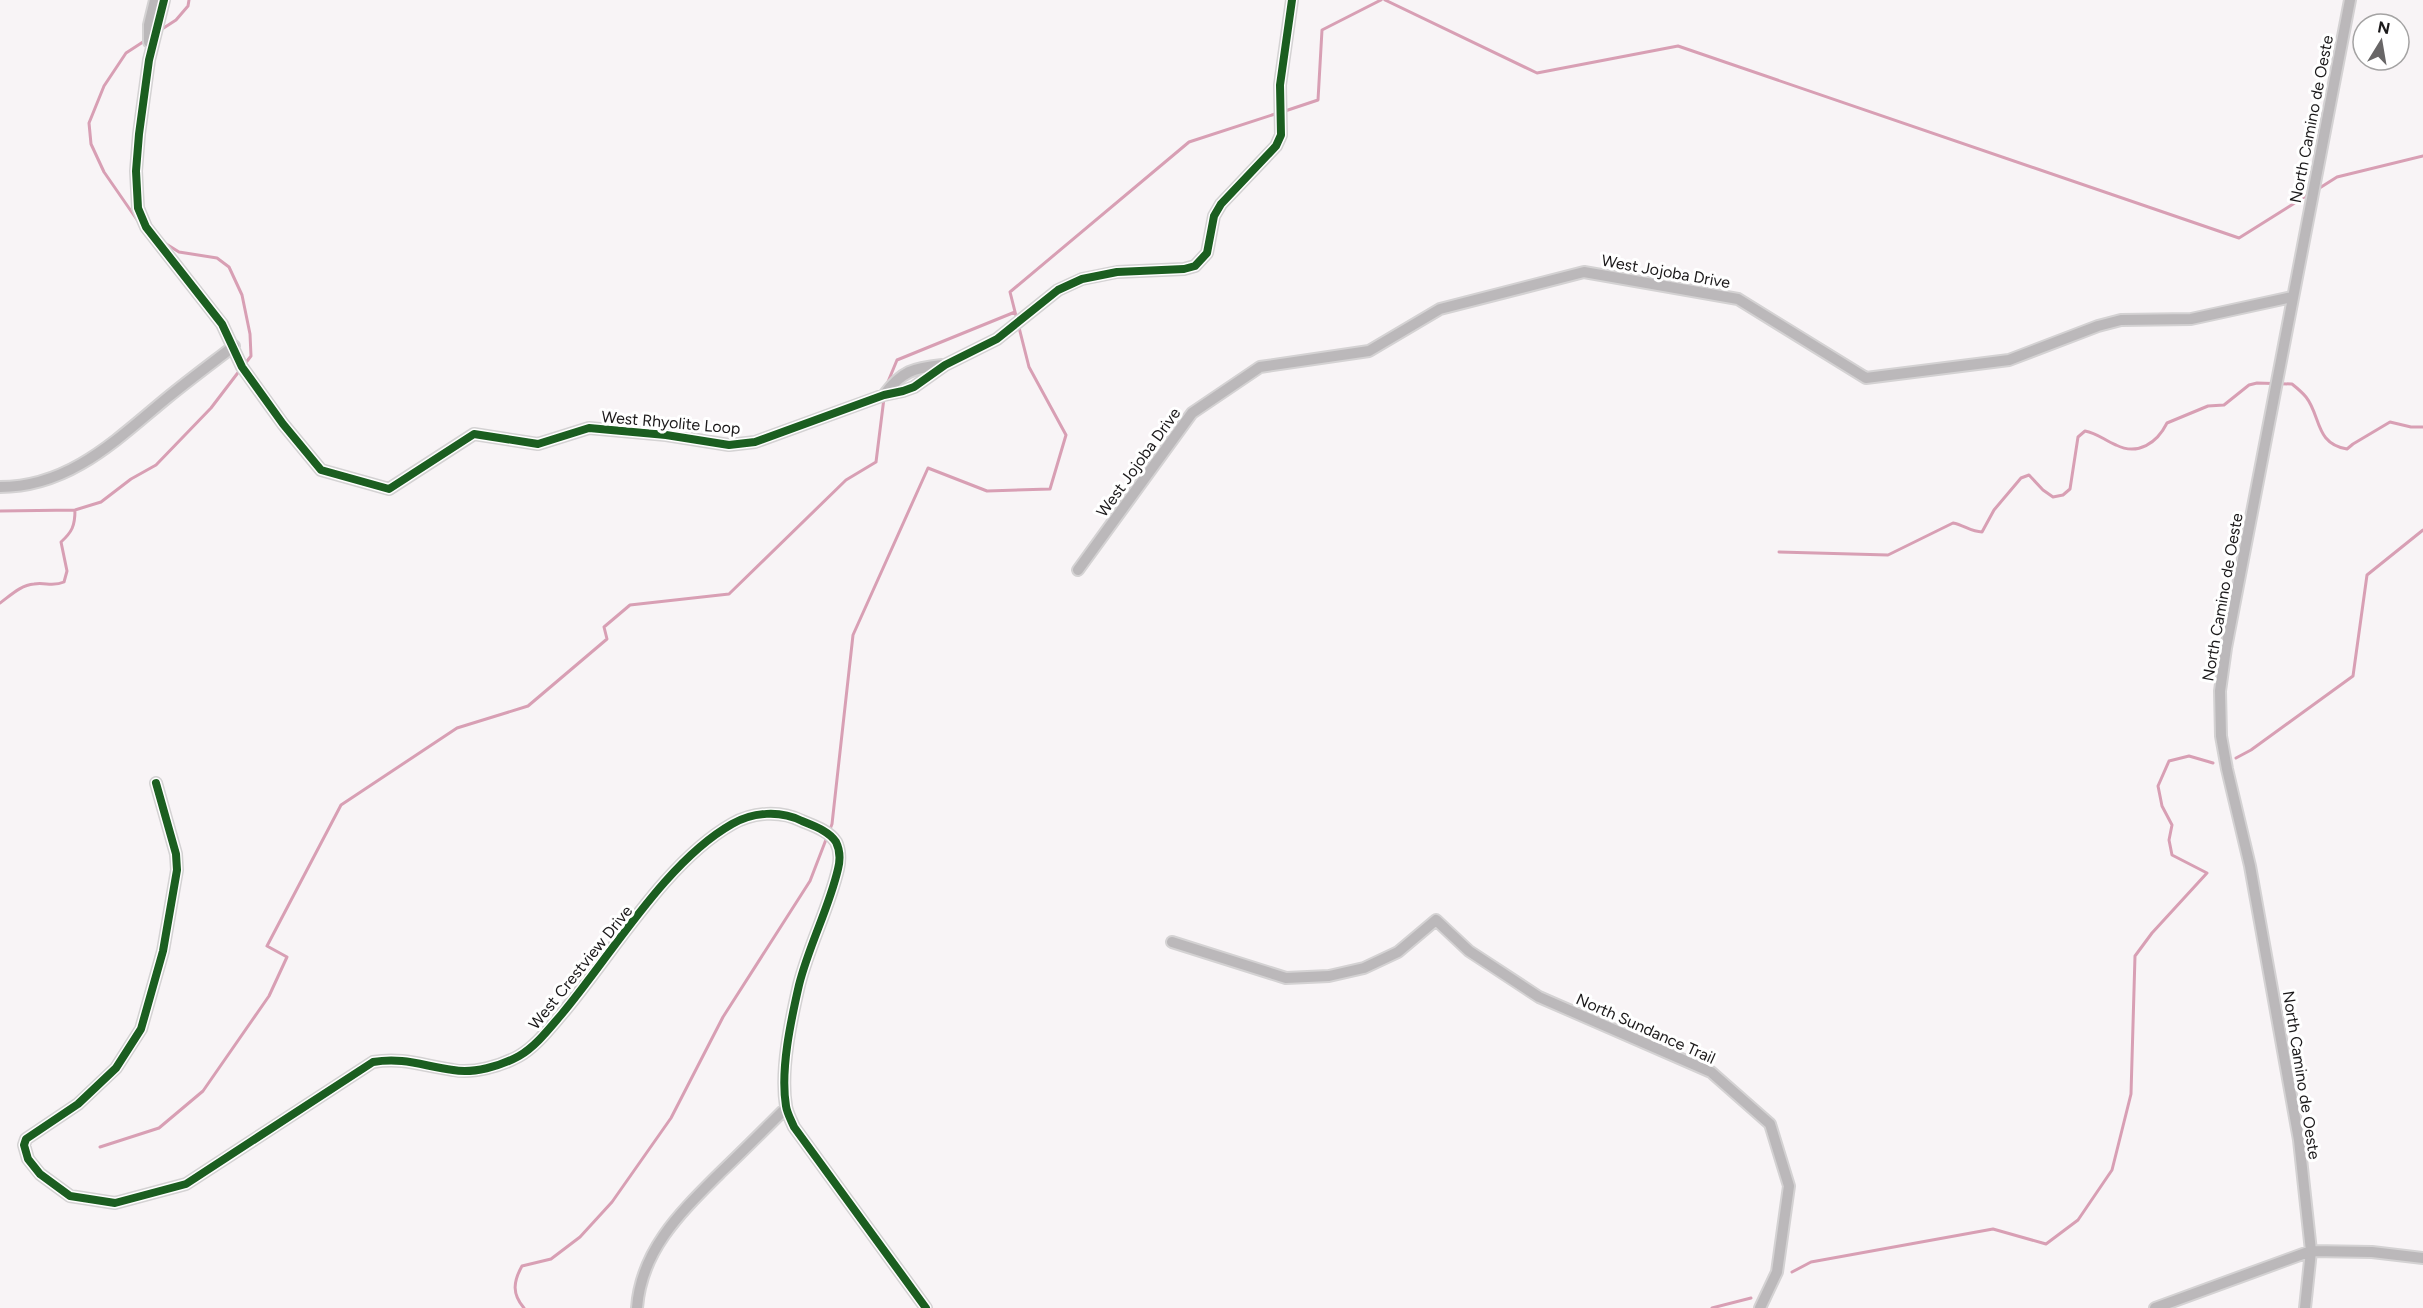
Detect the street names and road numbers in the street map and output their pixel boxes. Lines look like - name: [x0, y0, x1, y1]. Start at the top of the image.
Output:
- street label: North Camino de Oeste: [2286, 33, 2337, 205]
- street label: West Jojoba Drive: [1600, 251, 1732, 292]
- street label: West Jojoba Drive: [1092, 404, 1185, 521]
- street label: West Rhyolite Loop: [601, 407, 741, 438]
- street label: North Camino de Oeste: [2198, 511, 2247, 683]
- street label: West Crestview Drive: [525, 901, 636, 1033]
- street label: North Sundance Trail: [1573, 989, 1718, 1068]
- street label: North Camino de Oeste: [2279, 989, 2324, 1161]

